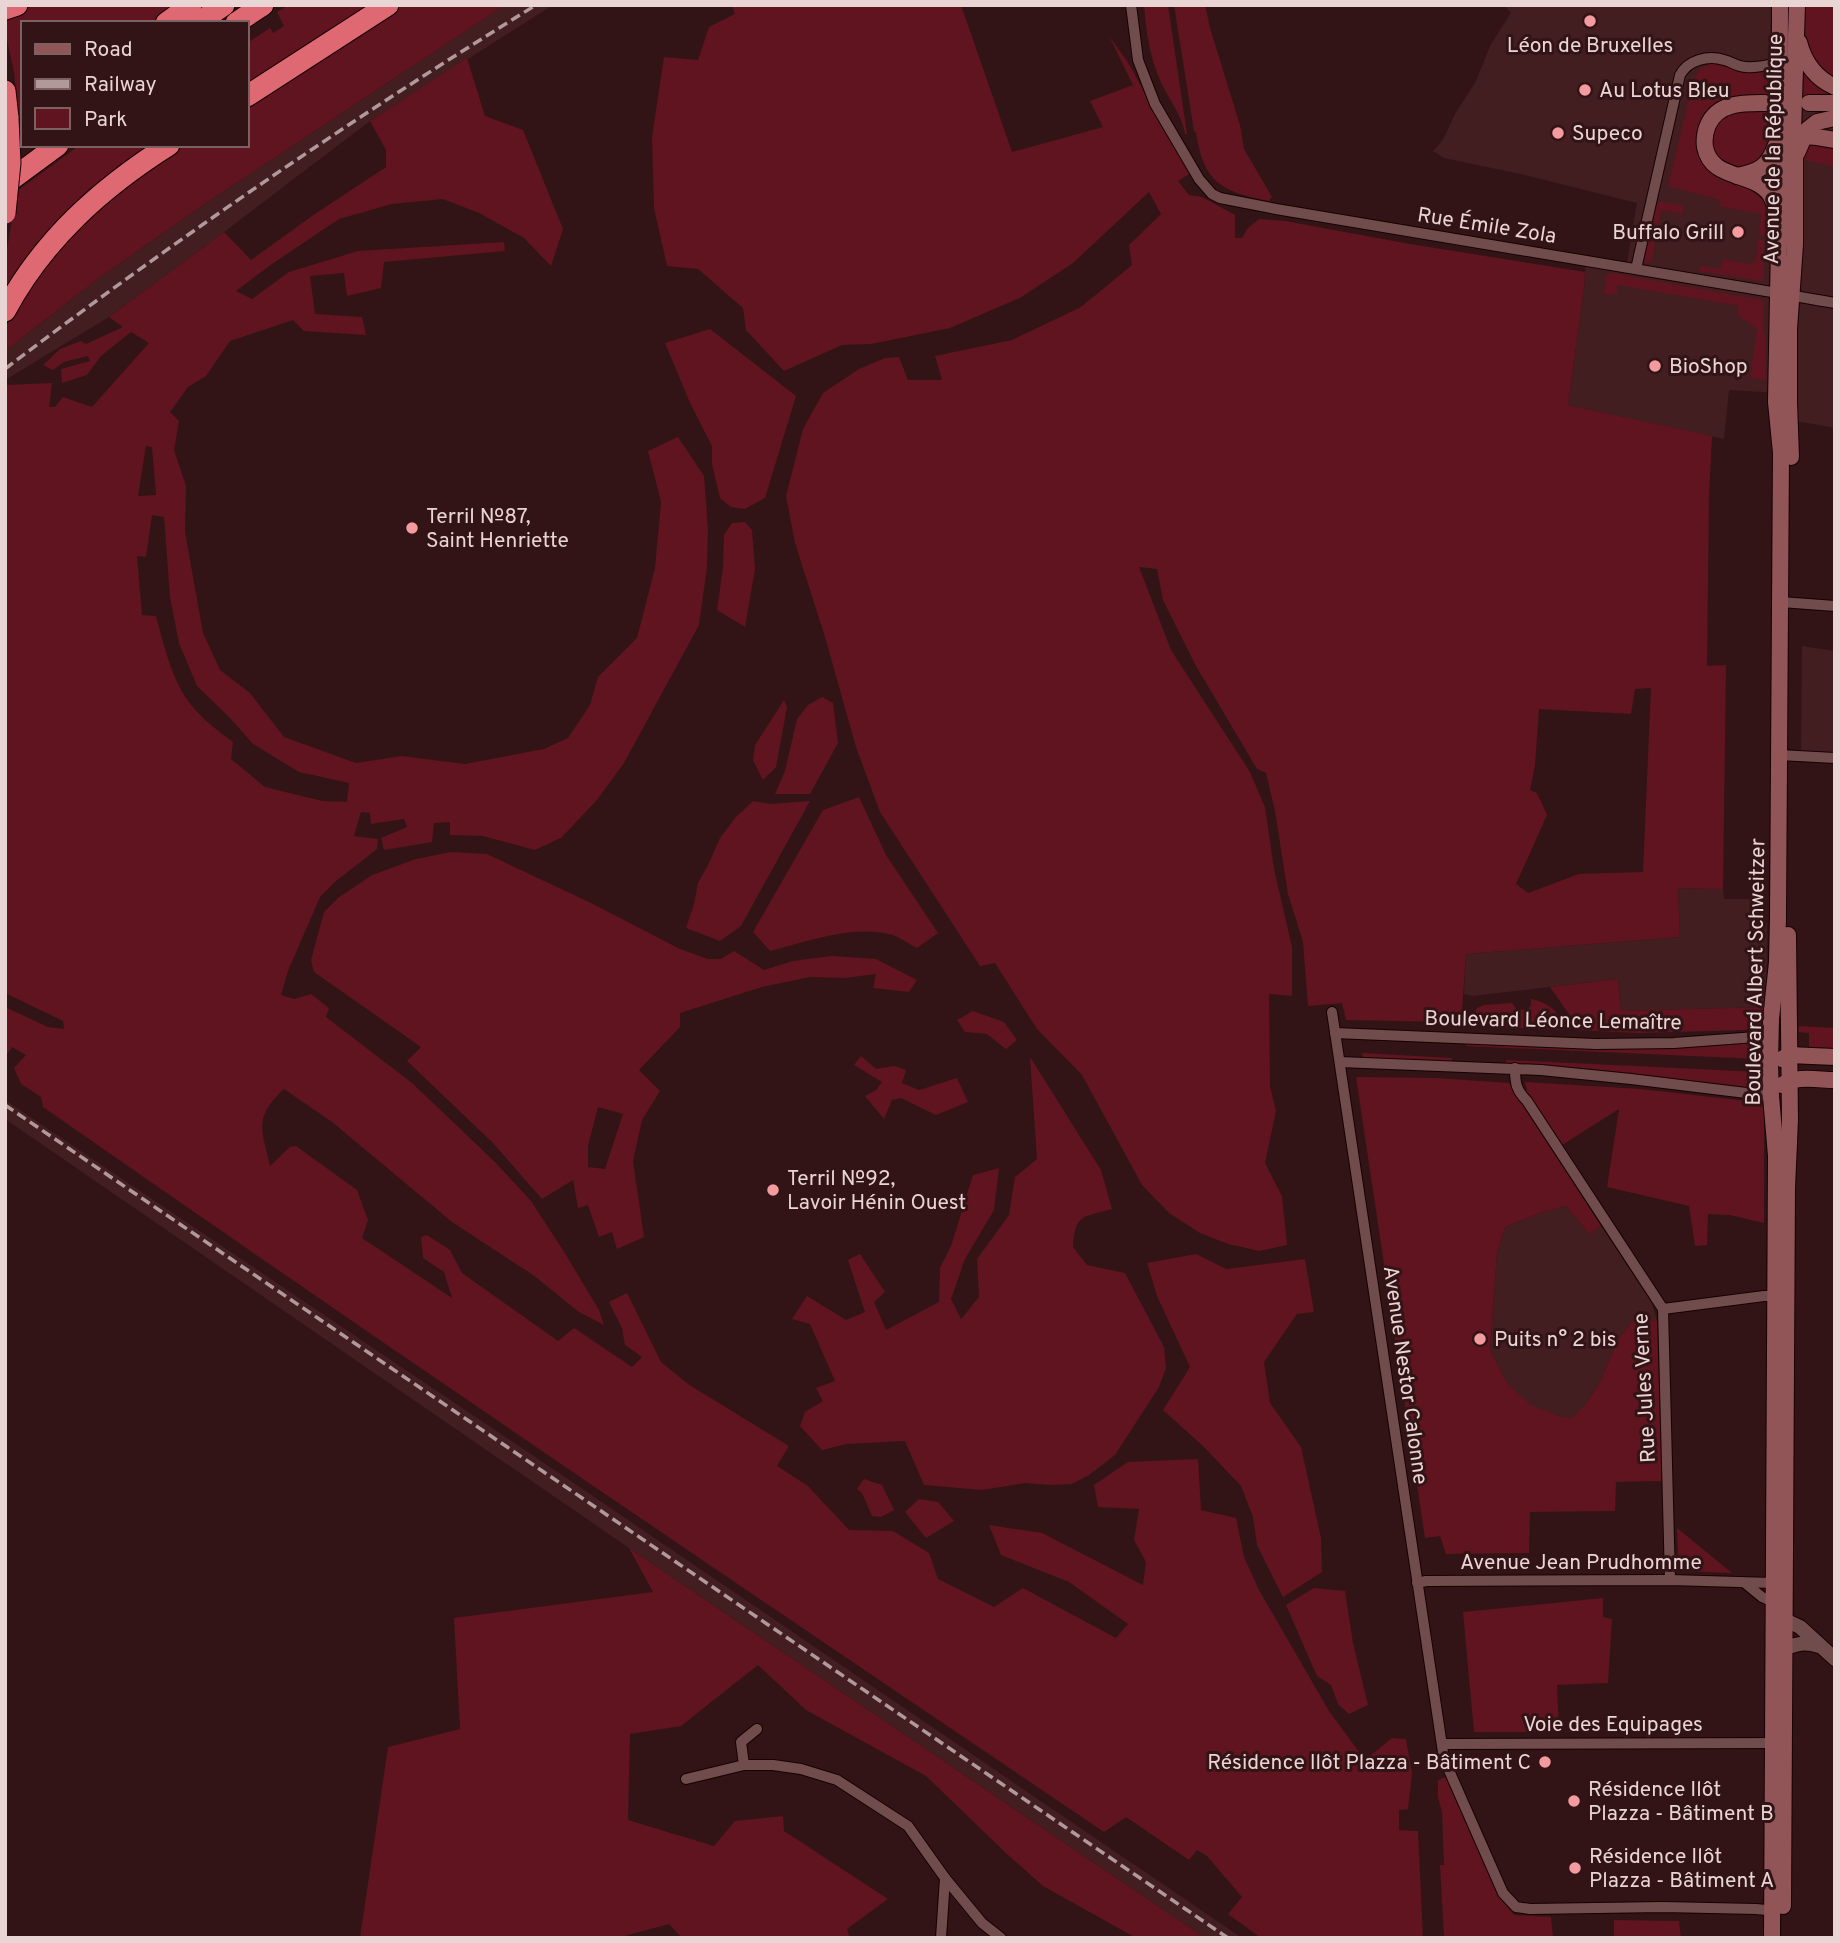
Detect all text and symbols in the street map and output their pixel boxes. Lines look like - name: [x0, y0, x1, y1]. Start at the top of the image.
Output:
- marker: Léon de Bruxelles: [1582, 13, 1598, 29]
- legend: [21, 21, 248, 147]
- place label: Léon de Bruxelles: [1507, 33, 1673, 60]
- street label: Avenue de la République: [1759, 34, 1790, 265]
- text: Road: [84, 37, 133, 64]
- text: Railway: [84, 72, 157, 99]
- place label: Au Lotus Bleu: [1599, 78, 1730, 105]
- marker: Au Lotus Bleu: [1577, 82, 1593, 98]
- text: Park: [84, 107, 127, 134]
- place label: Supeco: [1572, 121, 1643, 148]
- marker: Supeco: [1550, 125, 1566, 141]
- street label: Rue Émile Zola: [1415, 201, 1558, 251]
- place label: Buffalo Grill: [1612, 220, 1724, 247]
- marker: Buffalo Grill: [1730, 224, 1746, 240]
- place label: BioShop: [1669, 354, 1748, 381]
- marker: BioShop: [1647, 358, 1663, 374]
- place label: Terril №87, Saint Henriette: [426, 504, 569, 555]
- marker: Terril №87, Saint Henriette: [404, 520, 420, 536]
- street label: Boulevard Albert Schweitzer: [1741, 838, 1772, 1106]
- street label: Boulevard Léonce Lemaître: [1424, 1006, 1682, 1037]
- place label: Terril №92, Lavoir Hénin Ouest: [787, 1166, 966, 1217]
- marker: Terril №92, Lavoir Hénin Ouest: [765, 1182, 781, 1198]
- street label: Avenue Nestor Calonne: [1376, 1264, 1433, 1486]
- street label: Rue Jules Verne: [1628, 1312, 1663, 1464]
- place label: Puits n° 2 bis: [1494, 1327, 1617, 1354]
- marker: Puits n° 2 bis: [1472, 1331, 1488, 1347]
- street label: Avenue Jean Prudhomme: [1460, 1550, 1702, 1577]
- street label: Voie des Equipages: [1523, 1712, 1703, 1739]
- place label: Résidence Ilôt Plazza - Bâtiment C: [1207, 1750, 1531, 1777]
- marker: Résidence Ilôt Plazza - Bâtiment C: [1537, 1754, 1553, 1770]
- place label: Résidence Ilôt Plazza - Bâtiment B: [1588, 1777, 1774, 1828]
- marker: Résidence Ilôt Plazza - Bâtiment B: [1566, 1793, 1582, 1809]
- place label: Résidence Ilôt Plazza - Bâtiment A: [1589, 1844, 1774, 1895]
- marker: Résidence Ilôt Plazza - Bâtiment A: [1567, 1860, 1583, 1876]

